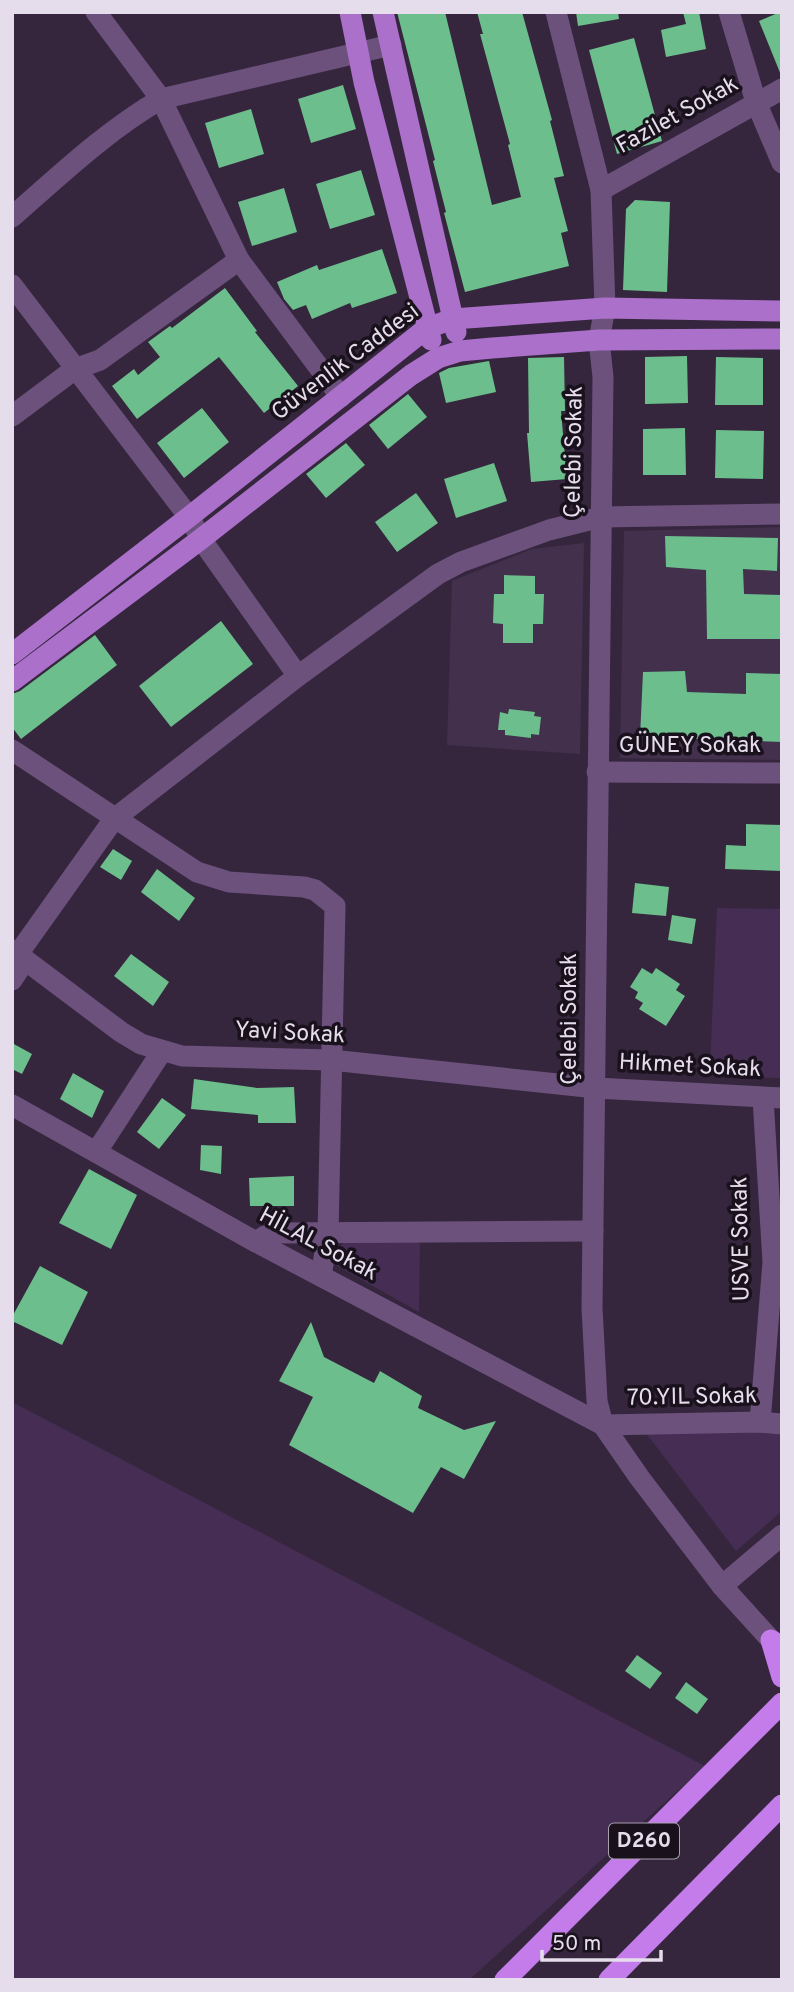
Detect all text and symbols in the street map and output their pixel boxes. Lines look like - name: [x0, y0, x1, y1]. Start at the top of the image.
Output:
- street label: Fazilet Sokak: [612, 71, 744, 161]
- street label: Güvenlik Caddesi: [266, 298, 426, 428]
- street label: Çelebi Sokak: [559, 386, 591, 518]
- street label: GÜNEY Sokak: [619, 731, 761, 761]
- street label: Çelebi Sokak: [556, 953, 585, 1085]
- street label: Yavi Sokak: [234, 1017, 346, 1051]
- street label: Hikmet Sokak: [618, 1049, 762, 1085]
- street label: USVE Sokak: [726, 1176, 758, 1302]
- street label: HİLAL Sokak: [253, 1201, 383, 1289]
- street label: 70.YIL Sokak: [627, 1382, 757, 1414]
- road number: D260: [609, 1824, 679, 1858]
- scale bar: [542, 1918, 661, 1962]
- text: 50 m: [552, 1931, 601, 1958]

